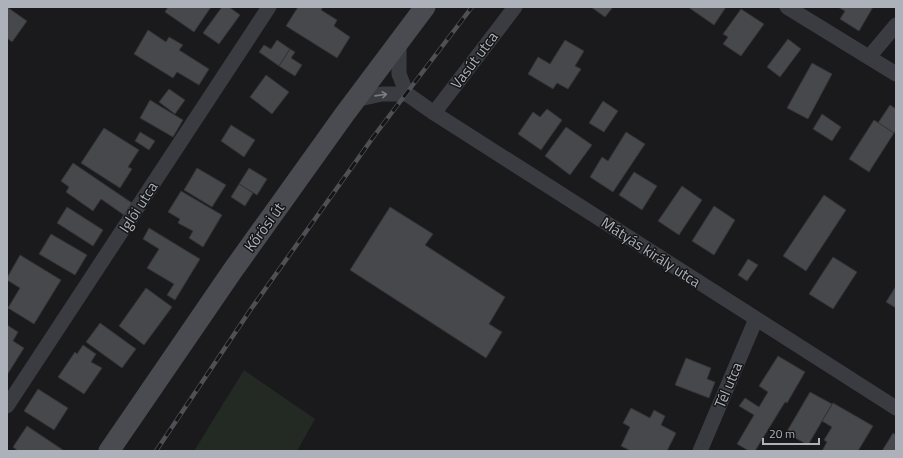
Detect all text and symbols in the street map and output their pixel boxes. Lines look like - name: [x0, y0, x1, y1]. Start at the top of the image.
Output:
- street label: Vasút utca: [445, 26, 504, 94]
- one-way arrow: [374, 91, 387, 99]
- street label: Iglói utca: [113, 177, 163, 237]
- street label: Kőrösi út: [238, 197, 290, 256]
- street label: Mátyás király utca: [597, 211, 706, 293]
- street label: Tél utca: [708, 358, 748, 412]
- scale bar: [763, 420, 819, 446]
- text: 20 m: [769, 424, 795, 443]

